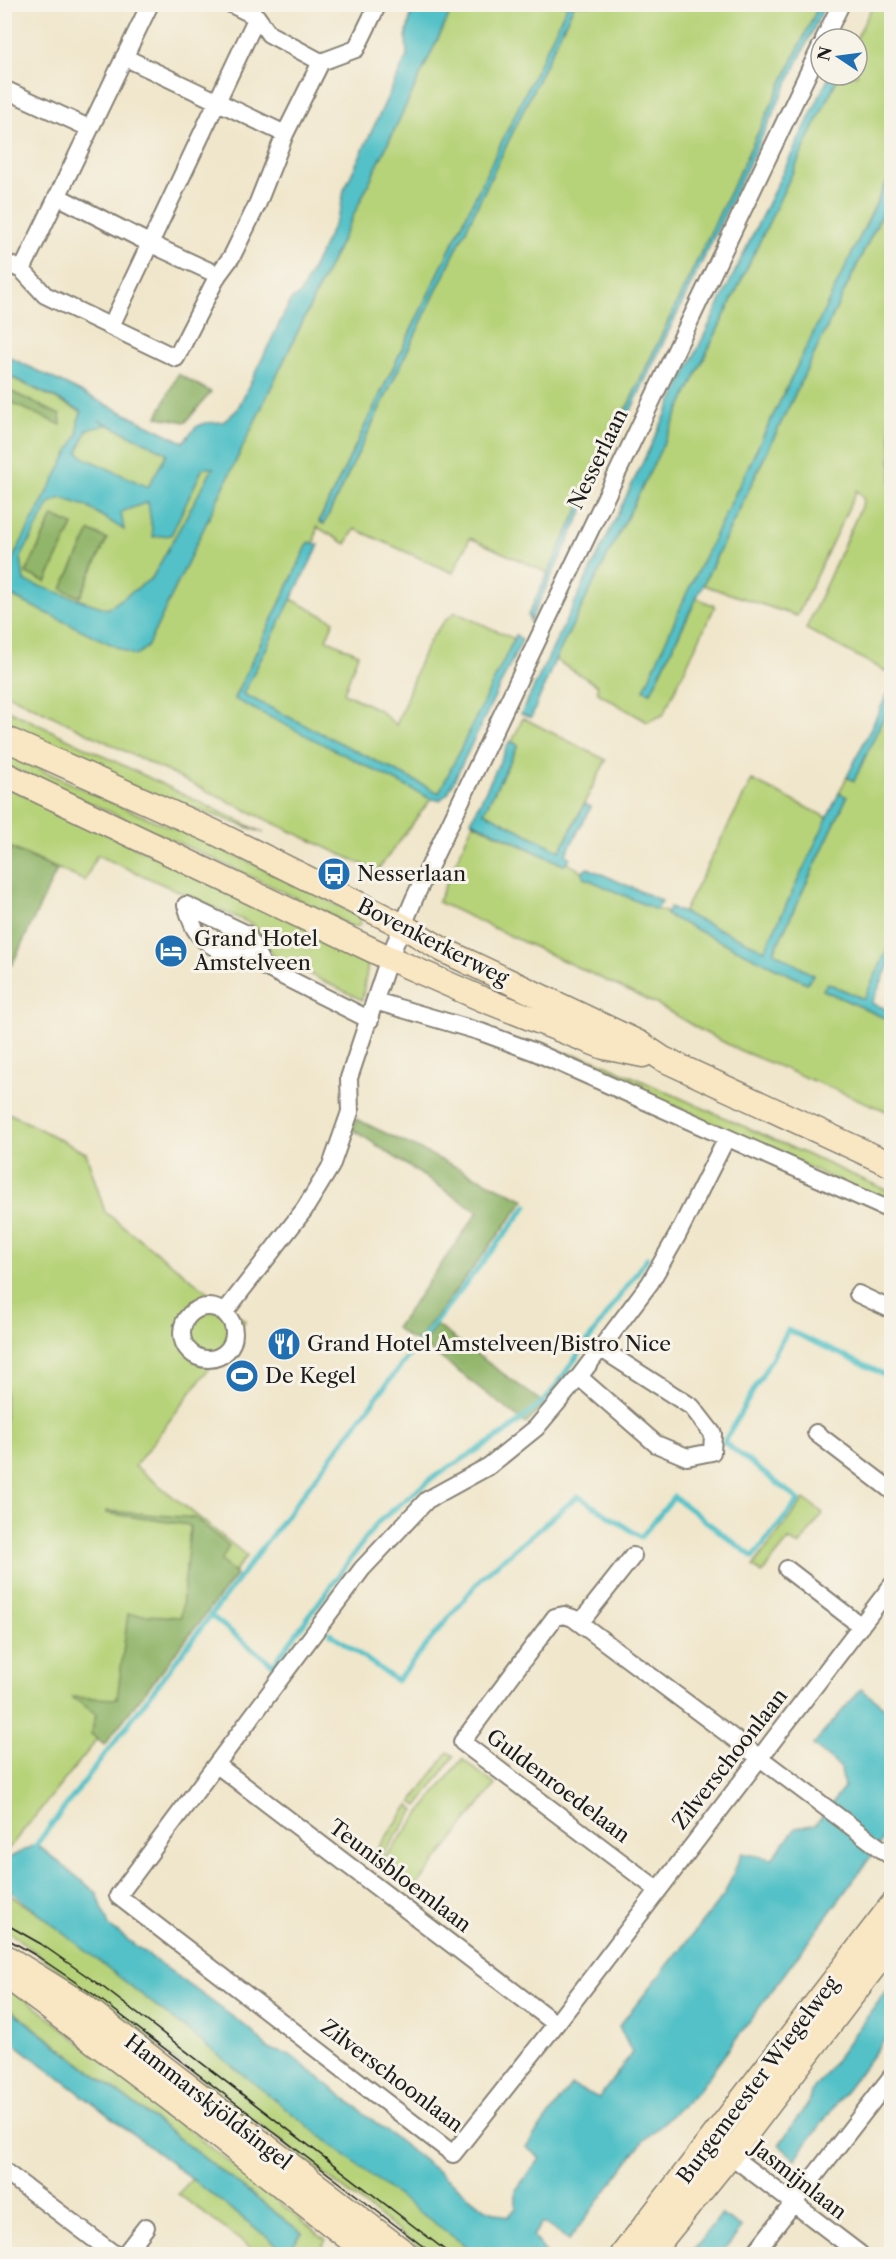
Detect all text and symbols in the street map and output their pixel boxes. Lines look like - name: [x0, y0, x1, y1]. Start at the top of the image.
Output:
- north arrow: [809, 27, 869, 87]
- text: N: [813, 45, 836, 63]
- street label: Nesserlaan: [562, 404, 633, 513]
- bus stop icon: Nesserlaan: [316, 856, 352, 892]
- place label: Nesserlaan: [357, 861, 466, 886]
- street label: Bovenkerkerweg: [354, 893, 514, 991]
- place label: Grand Hotel Amstelveen: [193, 926, 318, 975]
- hotel icon: Grand Hotel Amstelveen: [153, 933, 189, 969]
- restaurant icon: Grand Hotel Amstelveen/Bistro Nice: [266, 1326, 302, 1362]
- place label: Grand Hotel Amstelveen/Bistro Nice: [307, 1331, 671, 1356]
- sports icon: De Kegel: [224, 1358, 260, 1394]
- place label: De Kegel: [265, 1363, 356, 1388]
- street label: Zilverschoonlaan: [667, 1683, 792, 1834]
- street label: Guldenroedelaan: [482, 1724, 635, 1848]
- street label: Teunisbloemlaan: [324, 1814, 476, 1937]
- street label: Burgemeester Wiegelweg: [671, 1970, 844, 2188]
- street label: Zilverschoonlaan: [316, 2014, 468, 2137]
- street label: Hammarskjöldsingel: [120, 2029, 297, 2174]
- street label: Jasmijnlaan: [744, 2133, 852, 2225]

